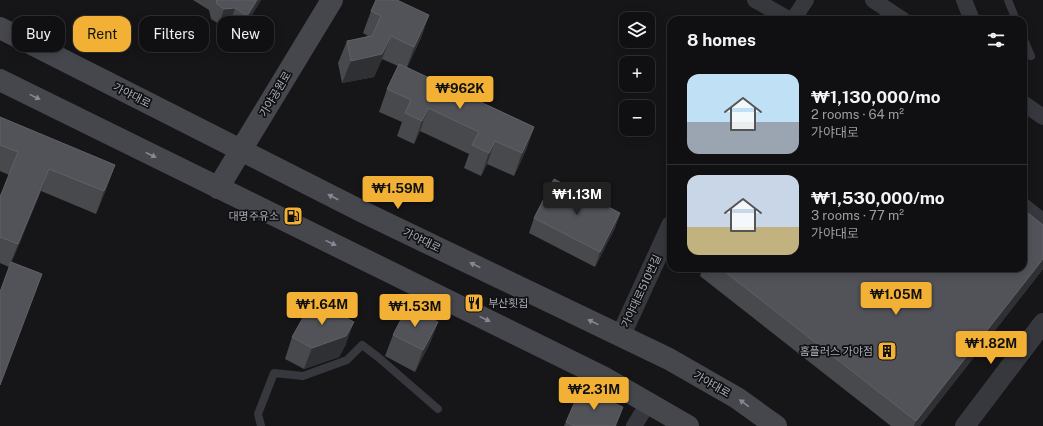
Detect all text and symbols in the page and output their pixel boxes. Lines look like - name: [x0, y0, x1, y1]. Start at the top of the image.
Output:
- map controls: [619, 12, 655, 136]
- button: layers: [619, 12, 655, 48]
- chip: Buy: [12, 16, 65, 52]
- chip: Rent: [73, 16, 131, 52]
- chip: Filters: [139, 16, 209, 52]
- chip: New: [217, 16, 274, 52]
- icon: filters: [985, 29, 1007, 51]
- text: 8 homes: [687, 30, 756, 50]
- button: +: [619, 56, 655, 92]
- street label: 가야공원로: [257, 69, 293, 119]
- pin: ₩962K: [432, 76, 488, 110]
- street label: 가야대로: [111, 80, 153, 110]
- text: ₩962K: [435, 81, 485, 96]
- text: ₩1,130,000/mo: [811, 87, 940, 107]
- icon: home: [719, 90, 767, 138]
- one-way arrow: [29, 94, 41, 100]
- button: −: [619, 100, 655, 136]
- text: 2 rooms · 64 m²: [811, 107, 904, 122]
- text: 가야대로: [811, 125, 859, 140]
- one-way arrow: [146, 152, 157, 158]
- pin: ₩1.59M: [365, 176, 431, 210]
- text: ₩1.59M: [372, 181, 424, 196]
- pin: ₩1.13M: [544, 182, 610, 216]
- text: ₩1.13M: [552, 187, 602, 202]
- text: ₩1,530,000/mo: [811, 188, 945, 208]
- icon: home: [719, 191, 767, 239]
- one-way arrow: [327, 193, 339, 200]
- fuel station icon: 대명주유소: [282, 205, 304, 227]
- text: 3 rooms · 77 m²: [811, 208, 904, 223]
- place label: 대명주유소: [228, 210, 279, 222]
- street label: 가야대로: [401, 226, 443, 254]
- text: 가야대로: [811, 226, 859, 241]
- one-way arrow: [325, 240, 337, 246]
- street label: 가야대로510번길: [619, 253, 663, 329]
- one-way arrow: [470, 262, 481, 268]
- pin: ₩1.05M: [863, 282, 929, 316]
- text: ₩1.05M: [870, 287, 922, 302]
- pin: ₩1.64M: [289, 292, 355, 326]
- restaurant icon: 부산횟집: [463, 292, 485, 314]
- pin: ₩1.53M: [382, 294, 448, 328]
- text: ₩1.64M: [296, 297, 348, 312]
- place label: 부산횟집: [488, 297, 528, 309]
- text: ₩1.53M: [389, 299, 441, 314]
- one-way arrow: [480, 316, 491, 322]
- one-way arrow: [587, 319, 598, 325]
- pin: ₩1.82M: [958, 331, 1024, 365]
- text: ₩1.82M: [965, 336, 1017, 351]
- building icon: 홈플러스 가야점: [876, 340, 898, 362]
- place label: 홈플러스 가야점: [799, 345, 873, 357]
- street label: 가야대로: [691, 369, 733, 399]
- pin: ₩2.31M: [561, 377, 627, 411]
- text: ₩2.31M: [568, 382, 620, 397]
- one-way arrow: [739, 399, 749, 407]

